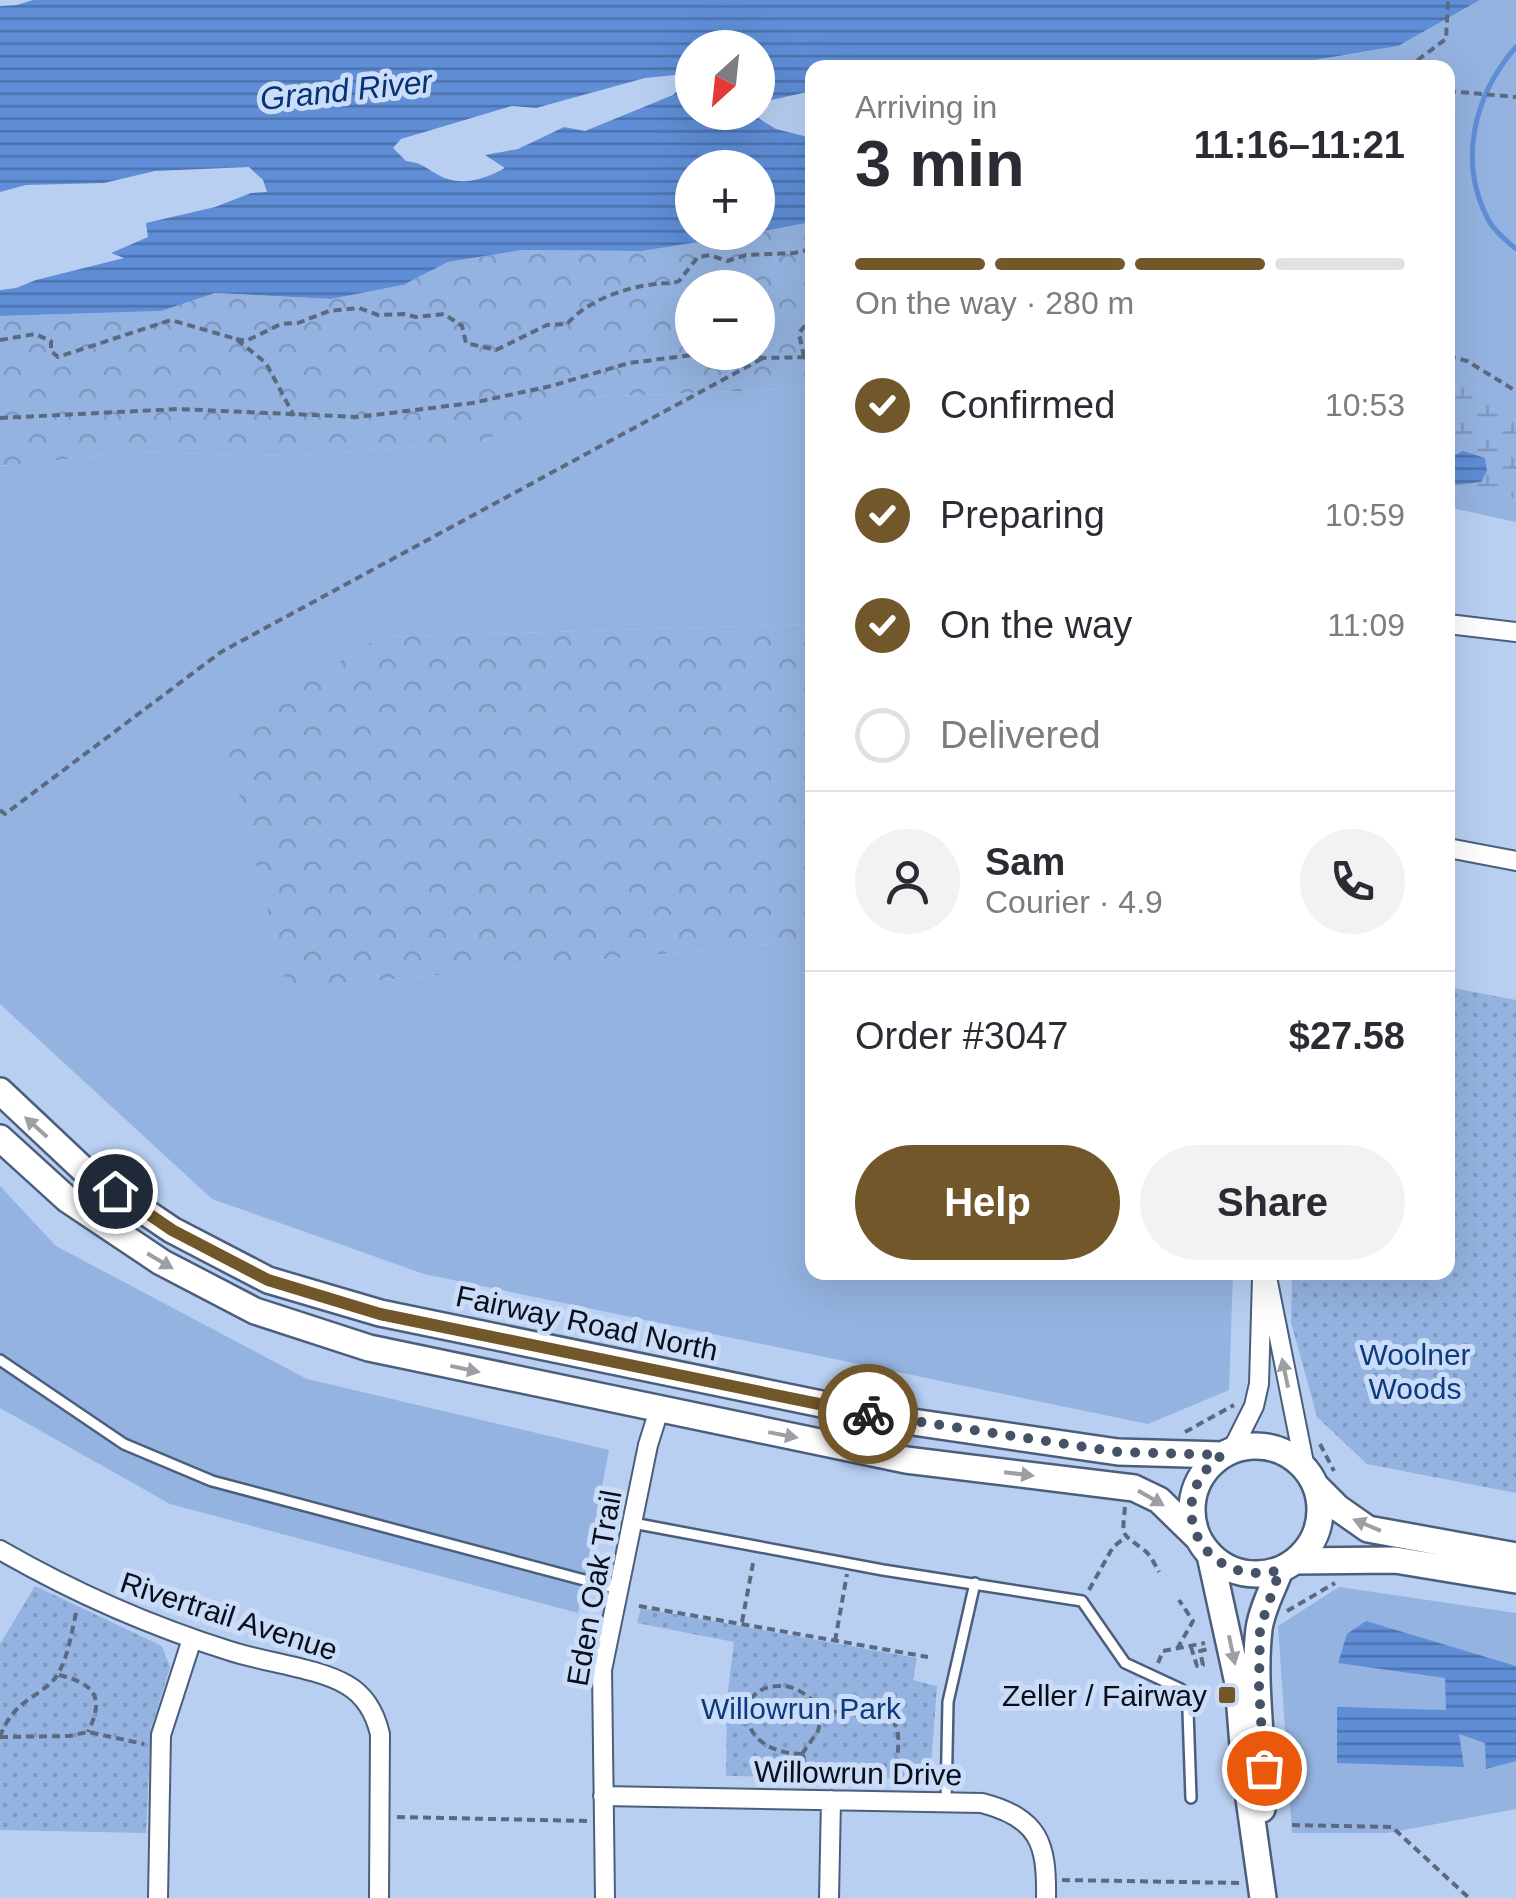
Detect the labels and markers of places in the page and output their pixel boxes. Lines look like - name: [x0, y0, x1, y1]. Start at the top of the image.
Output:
- pin: [73, 1149, 158, 1234]
- place label: Zeller / Fairway: [1002, 1679, 1207, 1712]
- marker: Zeller / Fairway: [1216, 1684, 1238, 1706]
- pin: [1222, 1726, 1307, 1811]

